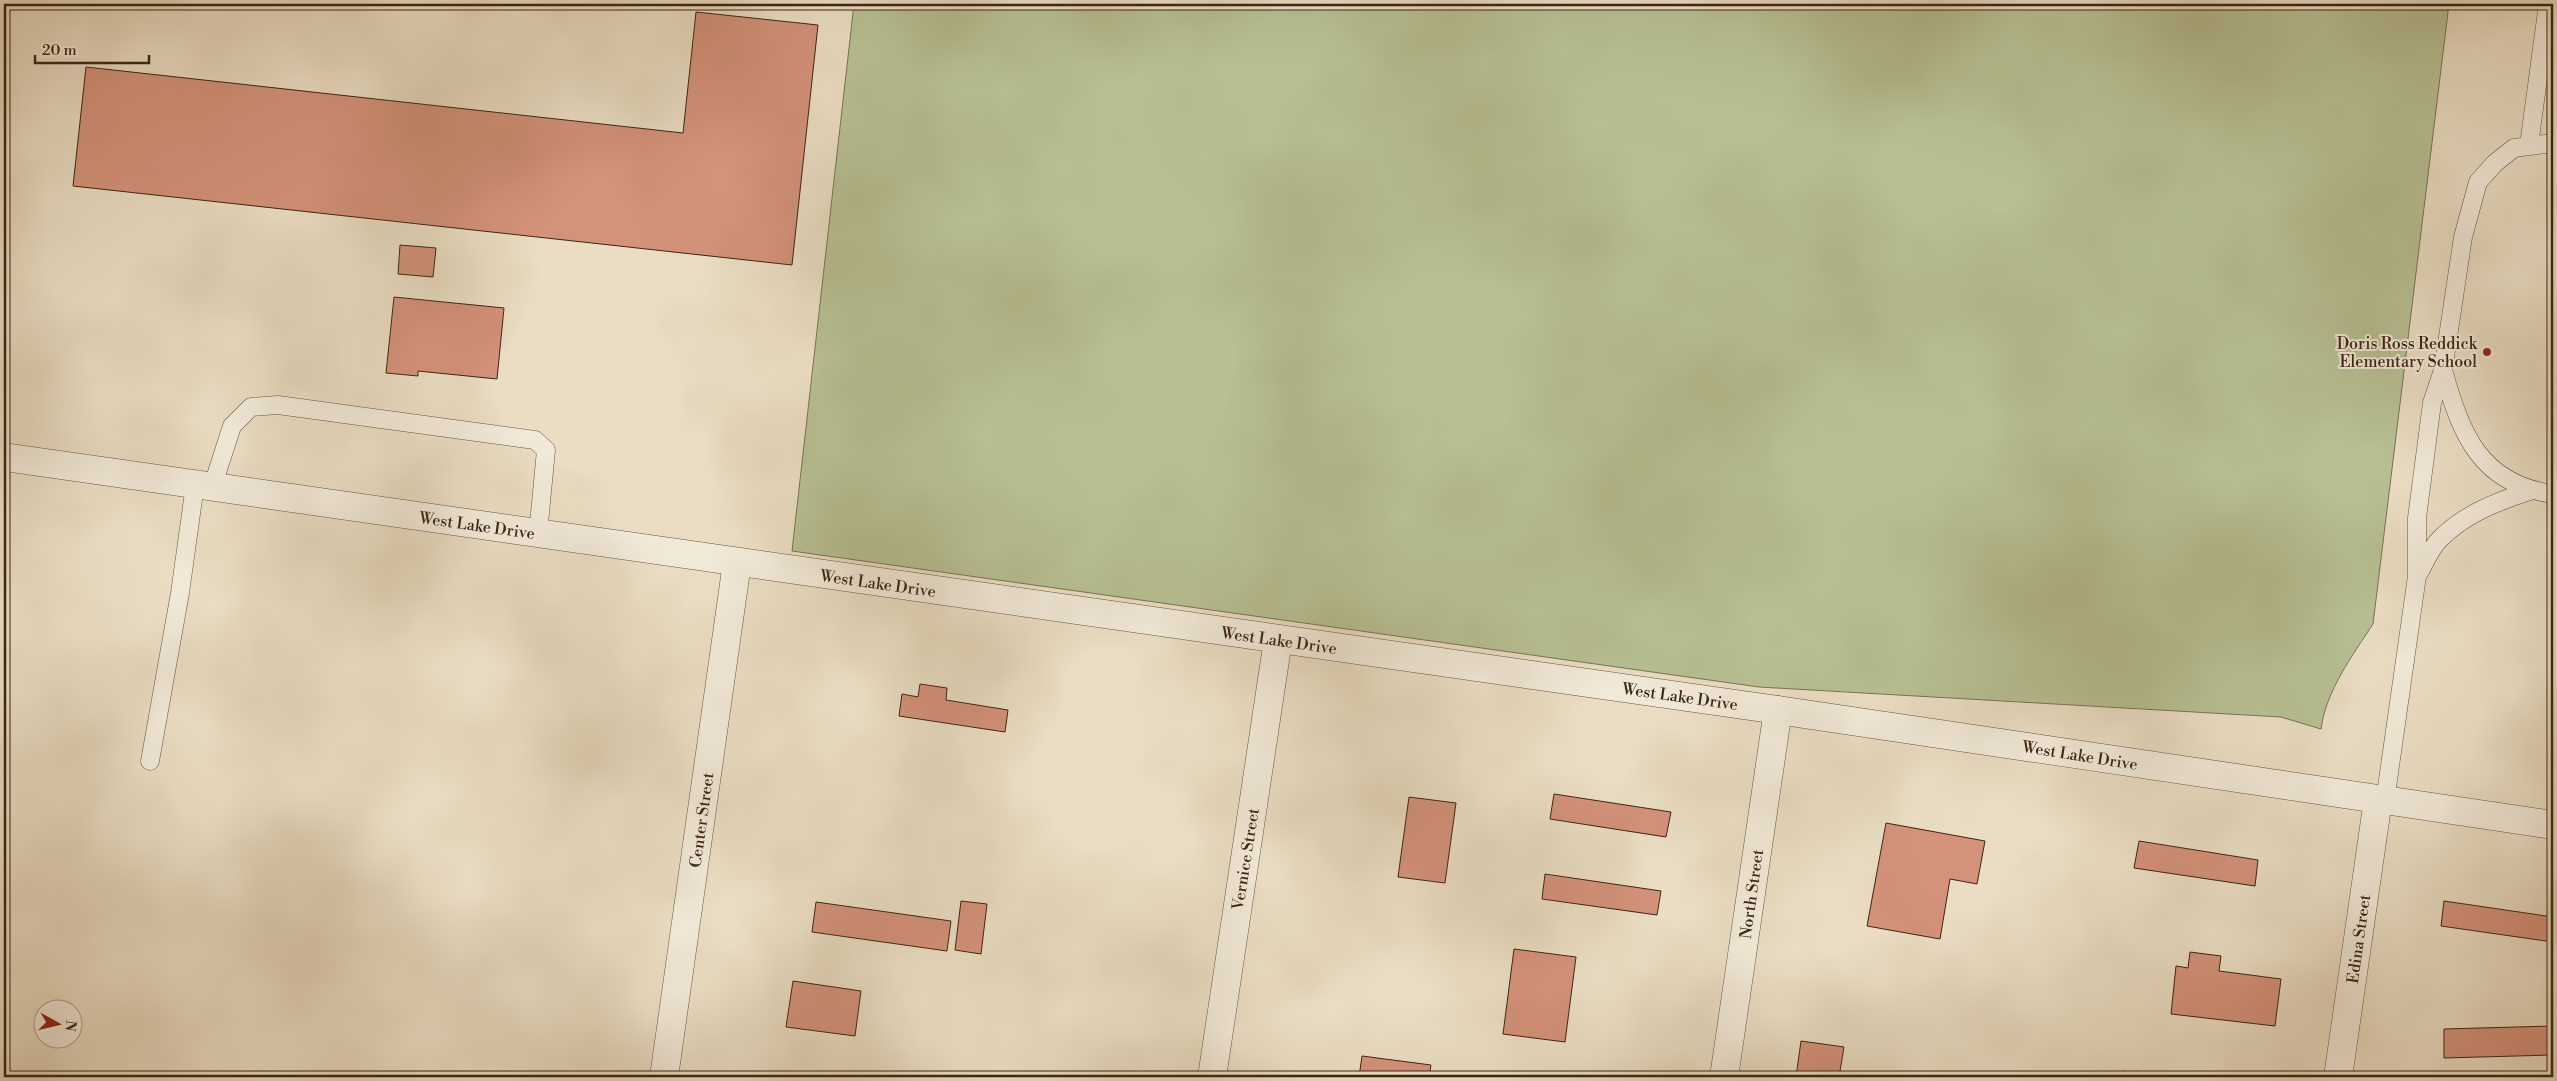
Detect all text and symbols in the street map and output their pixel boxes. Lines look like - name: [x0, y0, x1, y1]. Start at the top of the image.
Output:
- scale bar: [35, 32, 149, 64]
- text: 20 m: [42, 41, 77, 60]
- place label: Doris Ross Reddick Elementary School: [2337, 334, 2479, 372]
- marker: Doris Ross Reddick Elementary School: [2481, 346, 2493, 358]
- street label: West Lake Drive: [417, 508, 536, 544]
- street label: West Lake Drive: [818, 566, 937, 602]
- street label: West Lake Drive: [1219, 623, 1338, 659]
- street label: West Lake Drive: [1620, 679, 1739, 715]
- street label: West Lake Drive: [2020, 737, 2139, 775]
- street label: Center Street: [685, 771, 719, 869]
- street label: Vernice Street: [1228, 806, 1264, 913]
- street label: North Street: [1736, 848, 1768, 940]
- street label: Edina Street: [2343, 893, 2375, 985]
- north arrow: [32, 998, 82, 1048]
- text: N: [60, 1019, 80, 1032]

